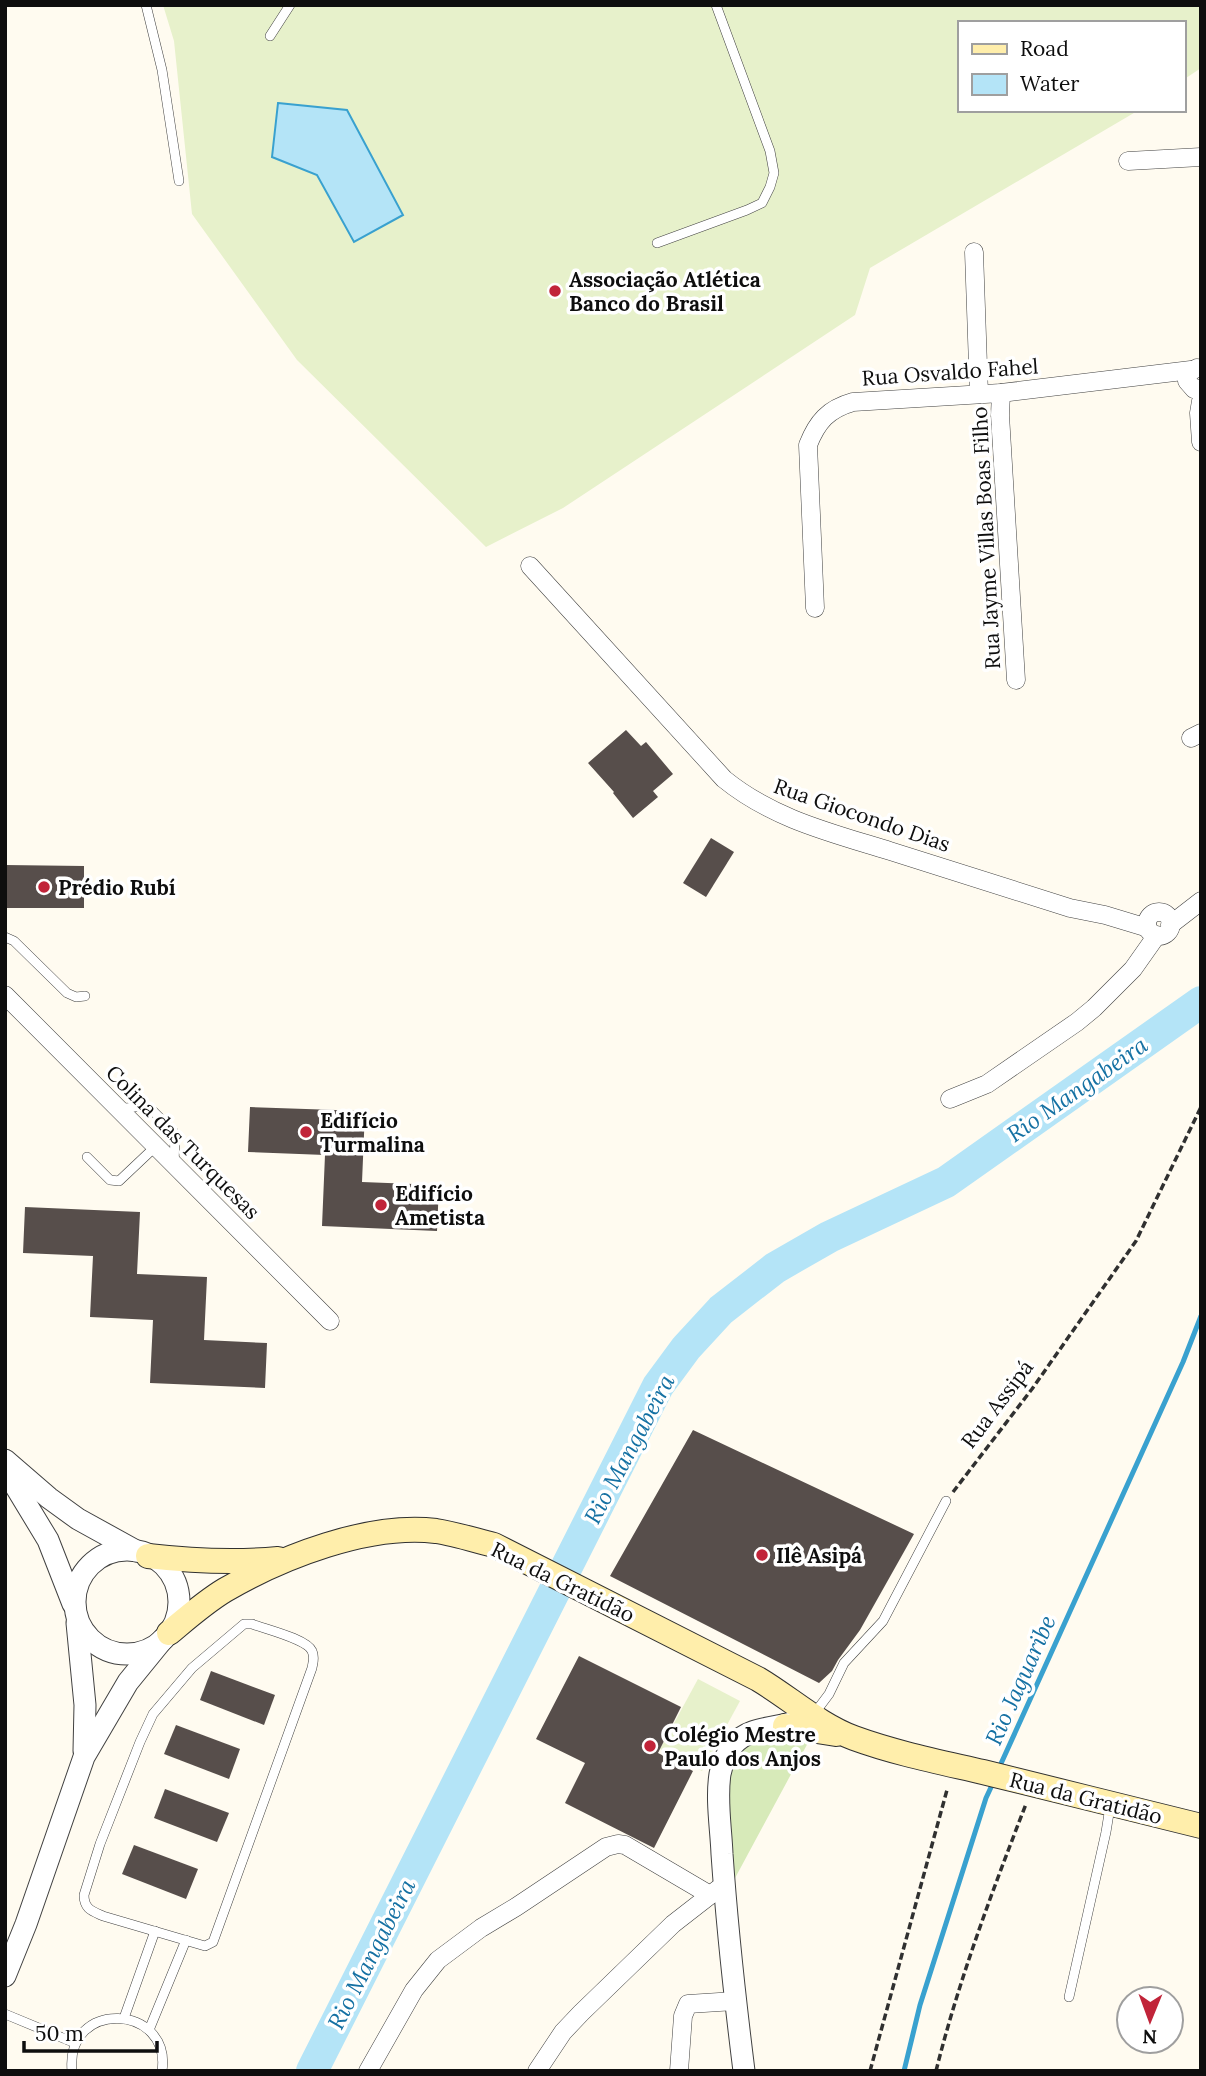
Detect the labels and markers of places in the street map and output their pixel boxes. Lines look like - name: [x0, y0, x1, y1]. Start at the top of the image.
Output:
- place label: Associação Atlética Banco do Brasil: [569, 266, 761, 317]
- marker: Associação Atlética Banco do Brasil: [547, 283, 563, 299]
- place label: Prédio Rubí: [58, 874, 176, 901]
- marker: Prédio Rubí: [36, 879, 52, 895]
- place label: Edifício Turmalina: [320, 1107, 425, 1158]
- marker: Edifício Turmalina: [298, 1124, 314, 1140]
- place label: Edifício Ametista: [395, 1180, 485, 1231]
- marker: Edifício Ametista: [373, 1197, 389, 1213]
- place label: Ilê Asipá: [776, 1542, 862, 1569]
- marker: Ilê Asipá: [754, 1547, 770, 1563]
- place label: Colégio Mestre Paulo dos Anjos: [664, 1721, 821, 1772]
- marker: Colégio Mestre Paulo dos Anjos: [642, 1738, 658, 1754]

